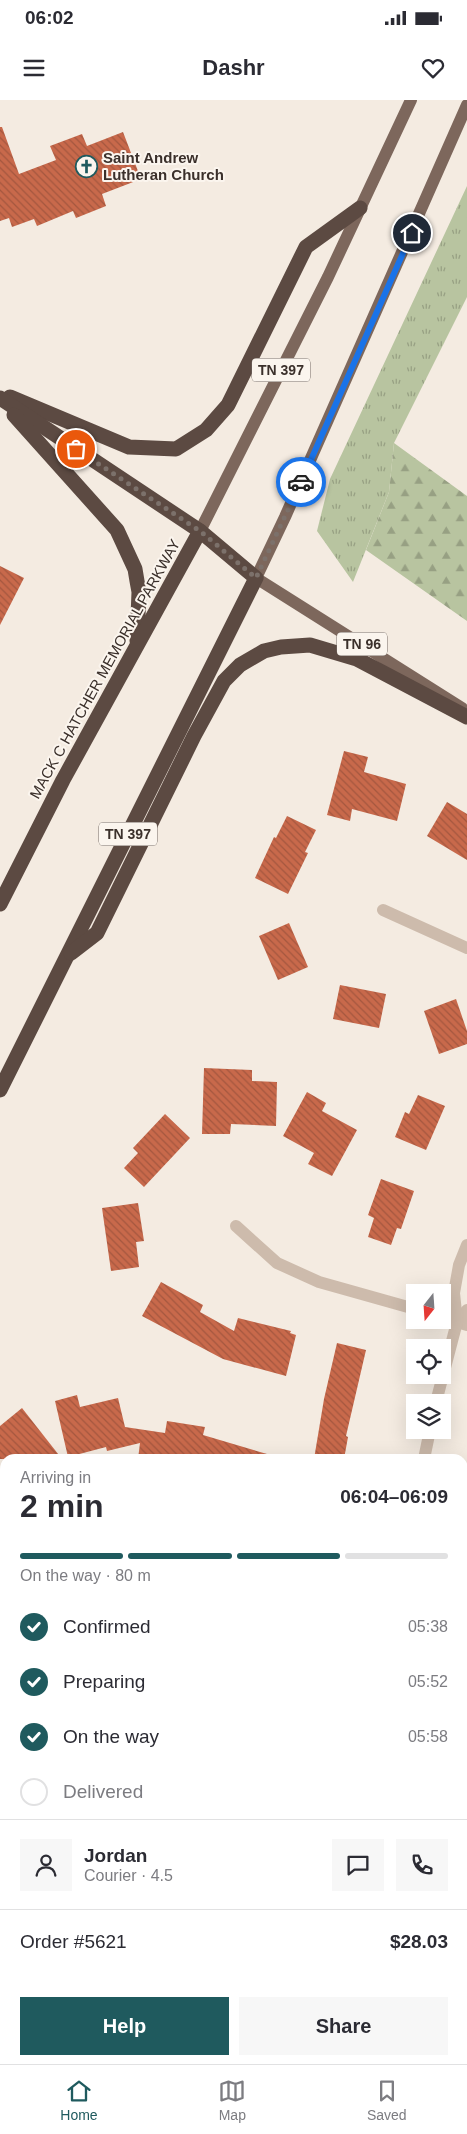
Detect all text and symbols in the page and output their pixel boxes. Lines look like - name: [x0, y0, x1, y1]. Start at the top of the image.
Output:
- text: 06:02: [25, 7, 74, 28]
- icon: menu: [20, 54, 48, 82]
- icon: heart: [419, 54, 447, 82]
- text: Dashr: [202, 55, 265, 80]
- place label: Saint Andrew Lutheran Church: [103, 149, 224, 183]
- church icon: Saint Andrew Lutheran Church: [75, 155, 99, 179]
- pin: [391, 212, 433, 254]
- icon: home: [398, 219, 426, 247]
- road number: TN 397: [252, 358, 310, 382]
- pin: [55, 428, 97, 470]
- icon: bag: [62, 435, 90, 463]
- courier: [276, 457, 326, 507]
- icon: car: [287, 468, 315, 496]
- street label: MACK C HATCHER MEMORIAL PARKWAY: [26, 536, 183, 801]
- road number: TN 96: [337, 632, 387, 656]
- road number: TN 397: [99, 822, 157, 846]
- north arrow: [406, 1284, 451, 1329]
- map controls: [406, 1284, 451, 1439]
- button: locate: [406, 1339, 451, 1384]
- button: layers: [406, 1394, 451, 1439]
- text: Arriving in: [20, 1469, 91, 1486]
- text: 06:04–06:09: [340, 1486, 448, 1507]
- text: 2 min: [20, 1488, 104, 1524]
- text: On the way · 80 m: [20, 1567, 151, 1584]
- icon: check: [20, 1613, 48, 1641]
- text: Confirmed: [63, 1616, 151, 1637]
- text: 05:38: [408, 1618, 448, 1635]
- icon: check: [20, 1668, 48, 1696]
- text: Preparing: [63, 1671, 145, 1692]
- text: 05:52: [408, 1673, 448, 1690]
- icon: check: [20, 1723, 48, 1751]
- text: On the way: [63, 1726, 159, 1747]
- text: 05:58: [408, 1728, 448, 1745]
- text: Delivered: [63, 1781, 143, 1802]
- button: person: [20, 1839, 72, 1891]
- button: chat: [332, 1839, 384, 1891]
- button: phone: [396, 1839, 448, 1891]
- text: Jordan: [84, 1845, 147, 1866]
- text: Courier · 4.5: [84, 1867, 173, 1884]
- text: Order #5621: [20, 1931, 127, 1952]
- text: $28.03: [390, 1931, 448, 1952]
- button: Help: [20, 1997, 229, 2055]
- button: Share: [239, 1997, 448, 2055]
- tab: Home: [60, 2077, 98, 2123]
- tab: Map: [218, 2077, 246, 2123]
- tab: Saved: [367, 2077, 407, 2123]

